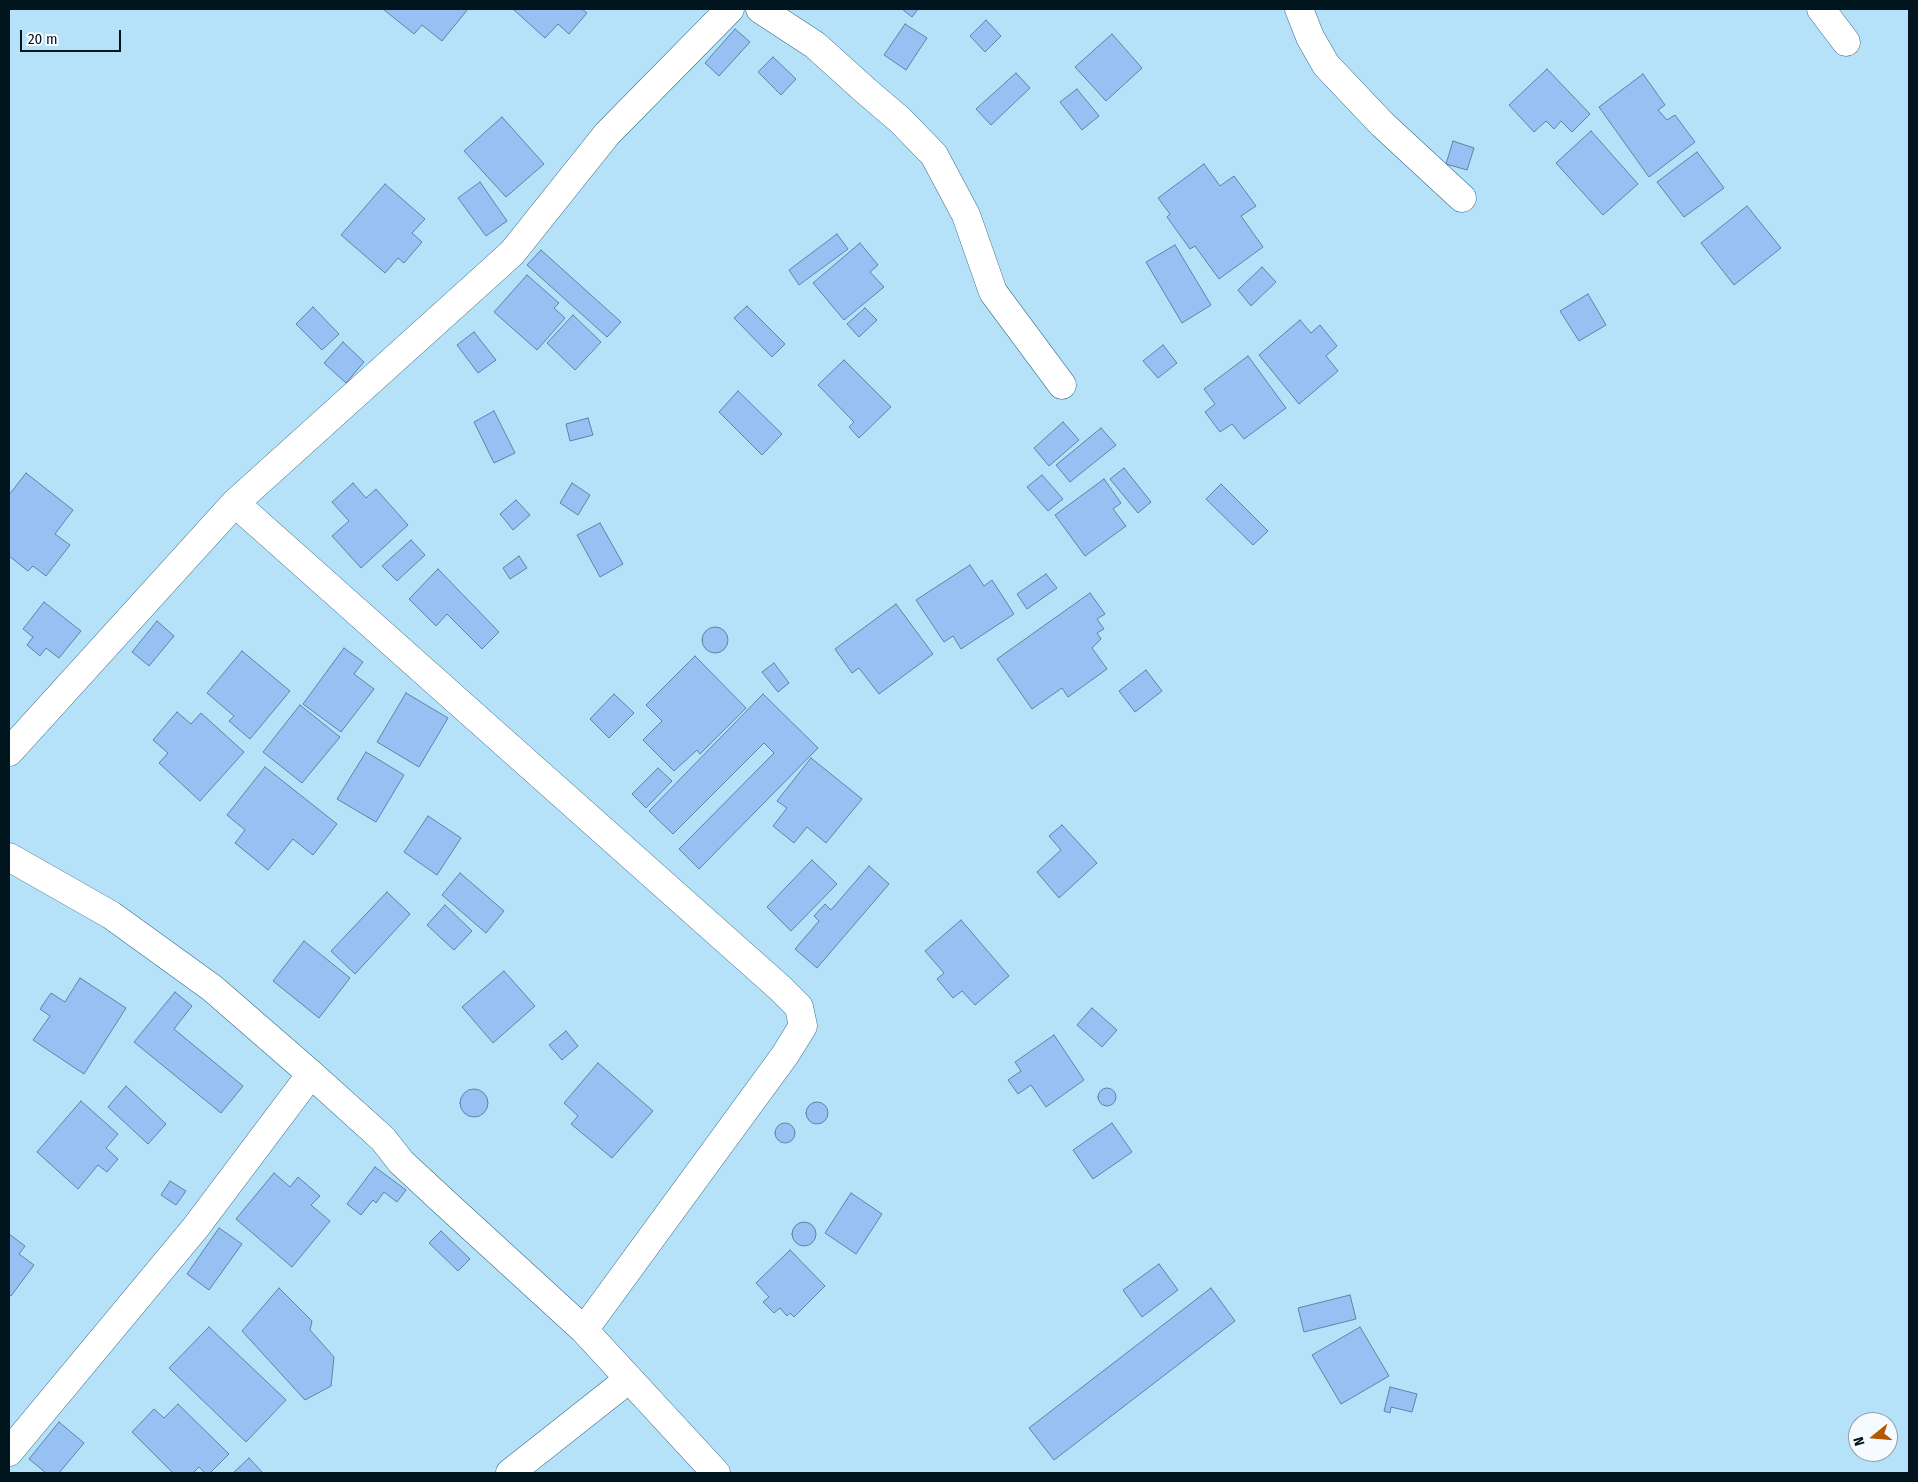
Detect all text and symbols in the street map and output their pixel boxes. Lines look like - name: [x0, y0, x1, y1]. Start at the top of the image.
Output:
- scale bar: [22, 20, 124, 52]
- text: 20 m: [28, 30, 58, 48]
- north arrow: [1848, 1412, 1898, 1462]
- text: N: [1850, 1435, 1868, 1448]

